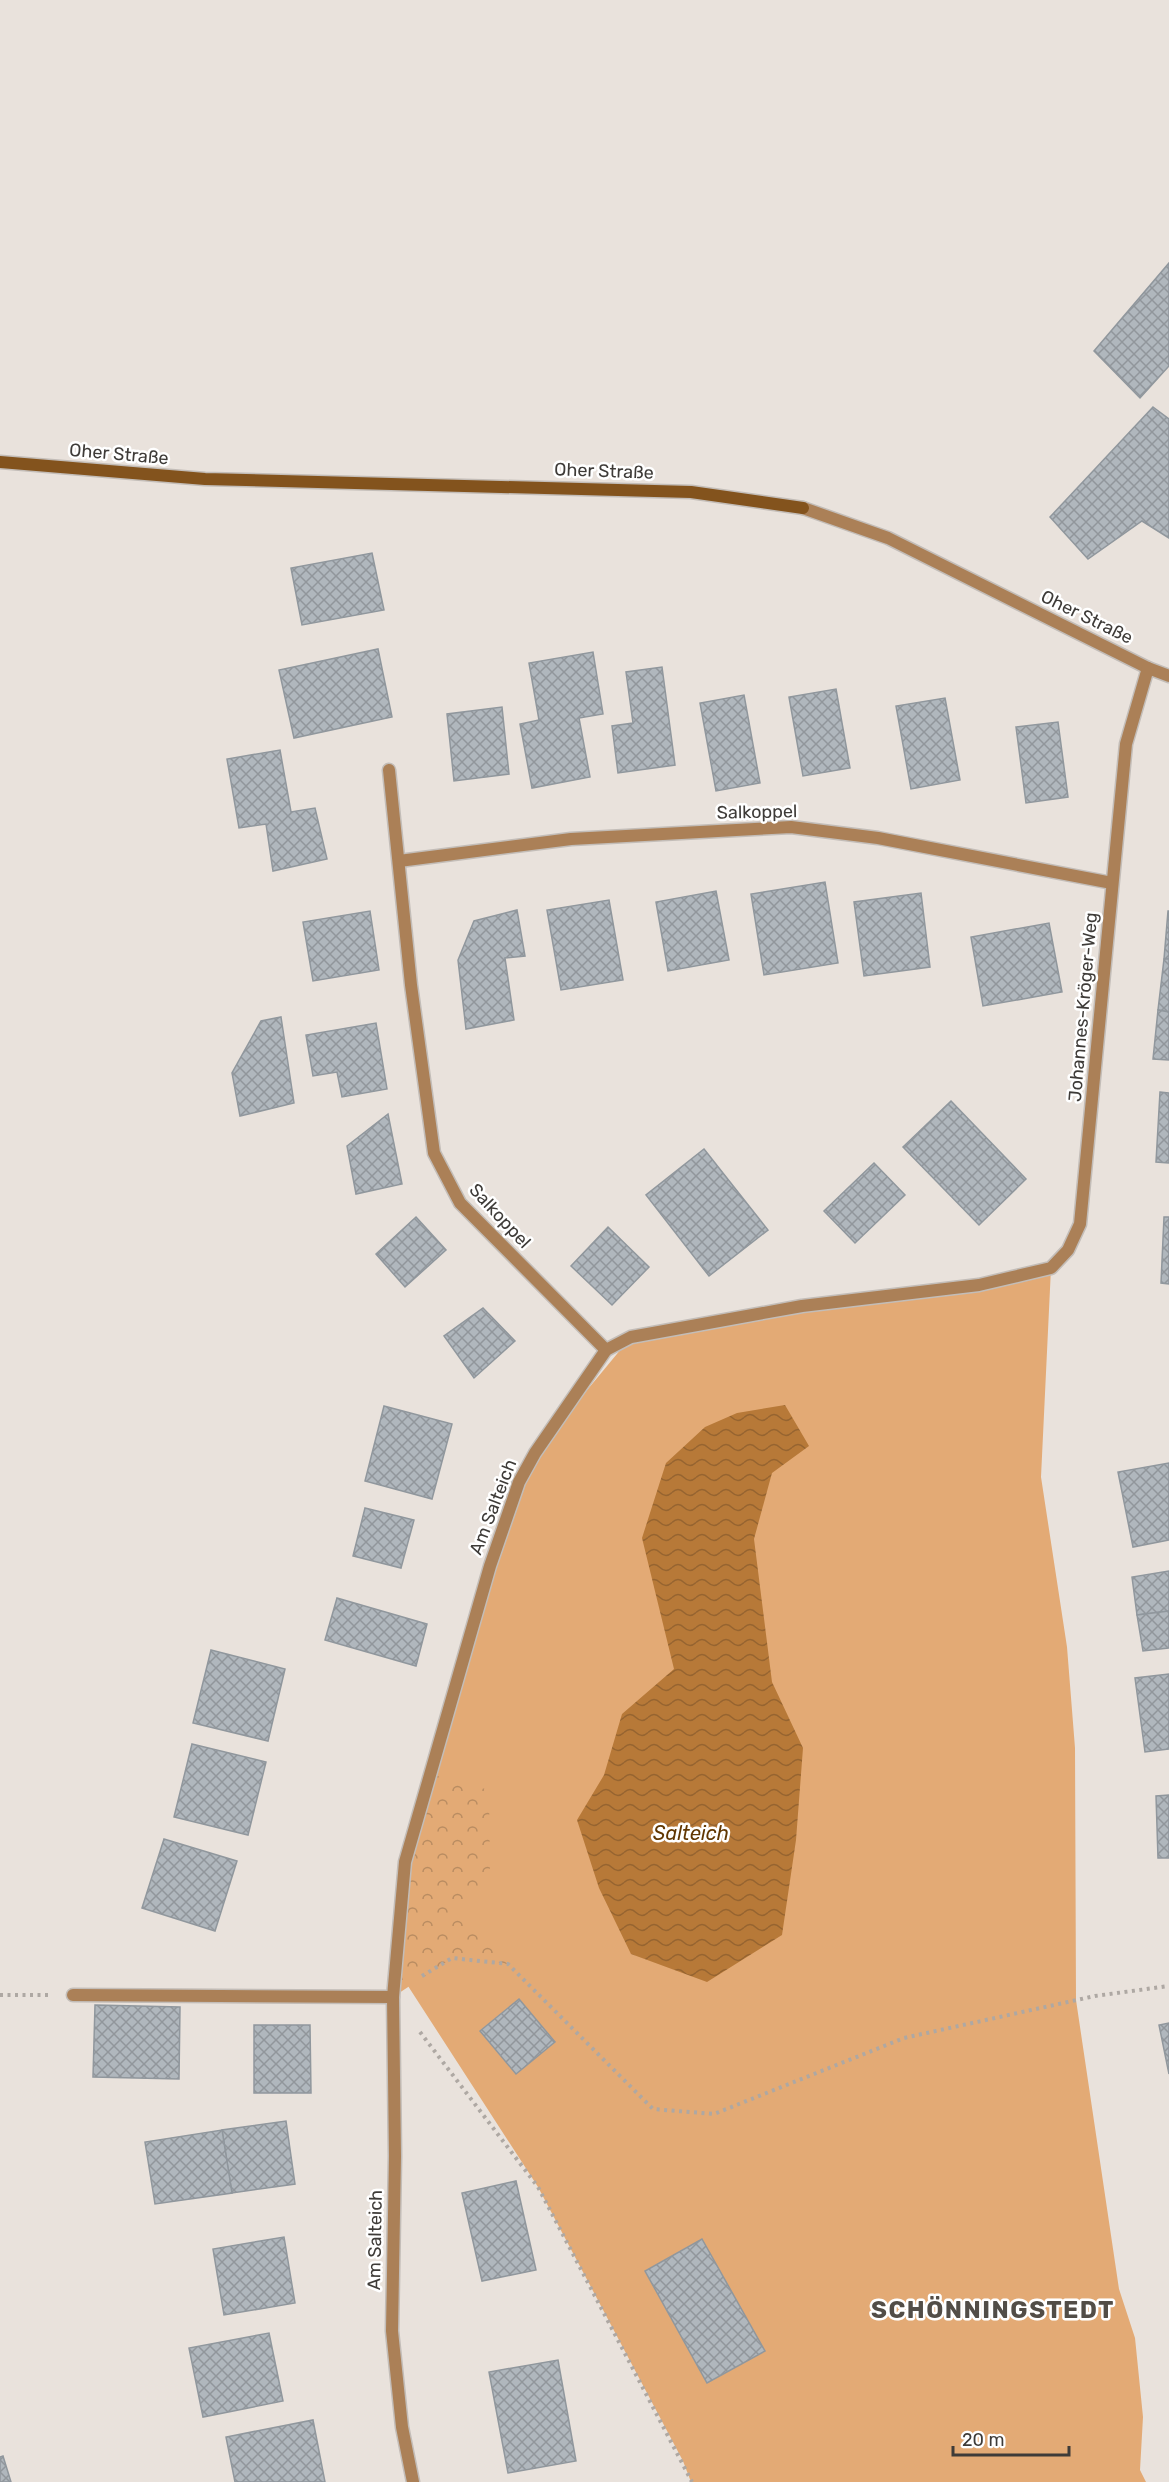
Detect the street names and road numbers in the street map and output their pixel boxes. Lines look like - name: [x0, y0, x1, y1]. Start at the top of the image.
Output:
- street label: Oher Straße: [68, 439, 170, 469]
- street label: Oher Straße: [554, 458, 654, 484]
- street label: Oher Straße: [1037, 585, 1137, 649]
- street label: Salkoppel: [717, 800, 797, 824]
- street label: Johannes-Kröger-Weg: [1064, 911, 1102, 1103]
- street label: Salkoppel: [464, 1179, 536, 1253]
- street label: Am Salteich: [465, 1456, 521, 1558]
- street label: Am Salteich: [363, 2190, 387, 2290]

